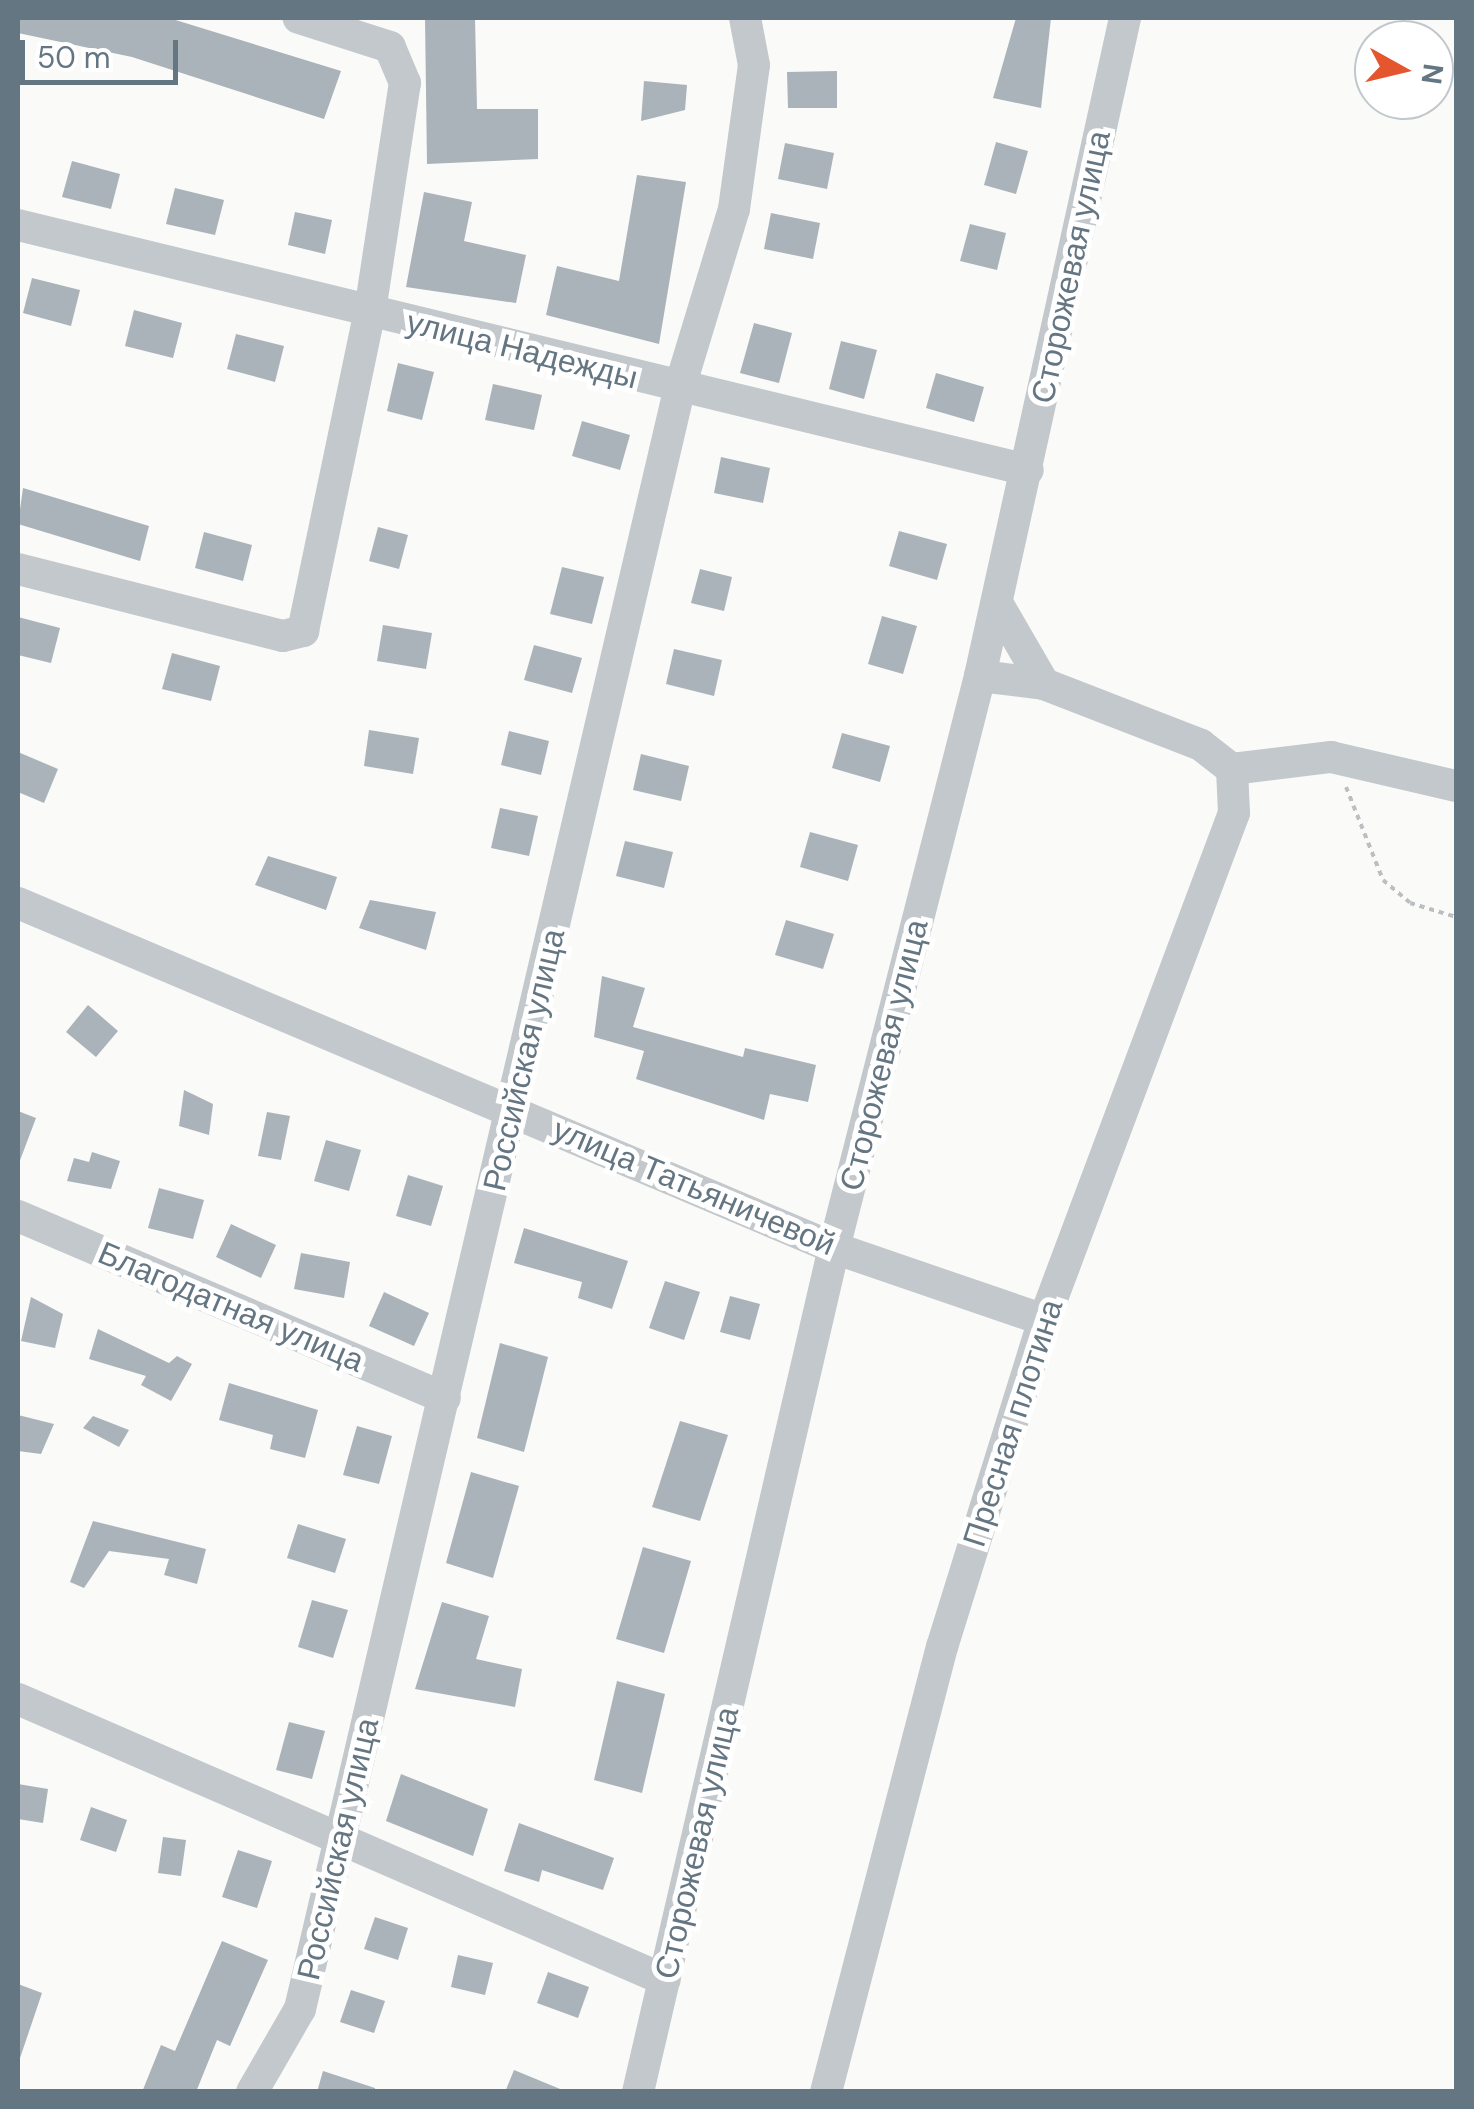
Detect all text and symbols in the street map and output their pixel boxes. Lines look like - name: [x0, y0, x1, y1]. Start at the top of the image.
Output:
- scale bar: [25, 20, 182, 82]
- north arrow: [1354, 20, 1454, 120]
- text: 50 m: [37, 38, 111, 77]
- text: N: [1412, 61, 1452, 87]
- street label: Сторожевая улица: [1023, 127, 1119, 407]
- street label: улица Надежды: [403, 303, 641, 397]
- street label: Сторожевая улица: [832, 916, 936, 1194]
- street label: Российская улица: [475, 925, 573, 1195]
- street label: улица Татьяничевой: [547, 1110, 841, 1264]
- street label: Благодатная улица: [92, 1234, 370, 1380]
- street label: Пресная плотина: [955, 1295, 1071, 1551]
- street label: Сторожевая улица: [647, 1703, 747, 1983]
- street label: Российская улица: [289, 1714, 387, 1984]

